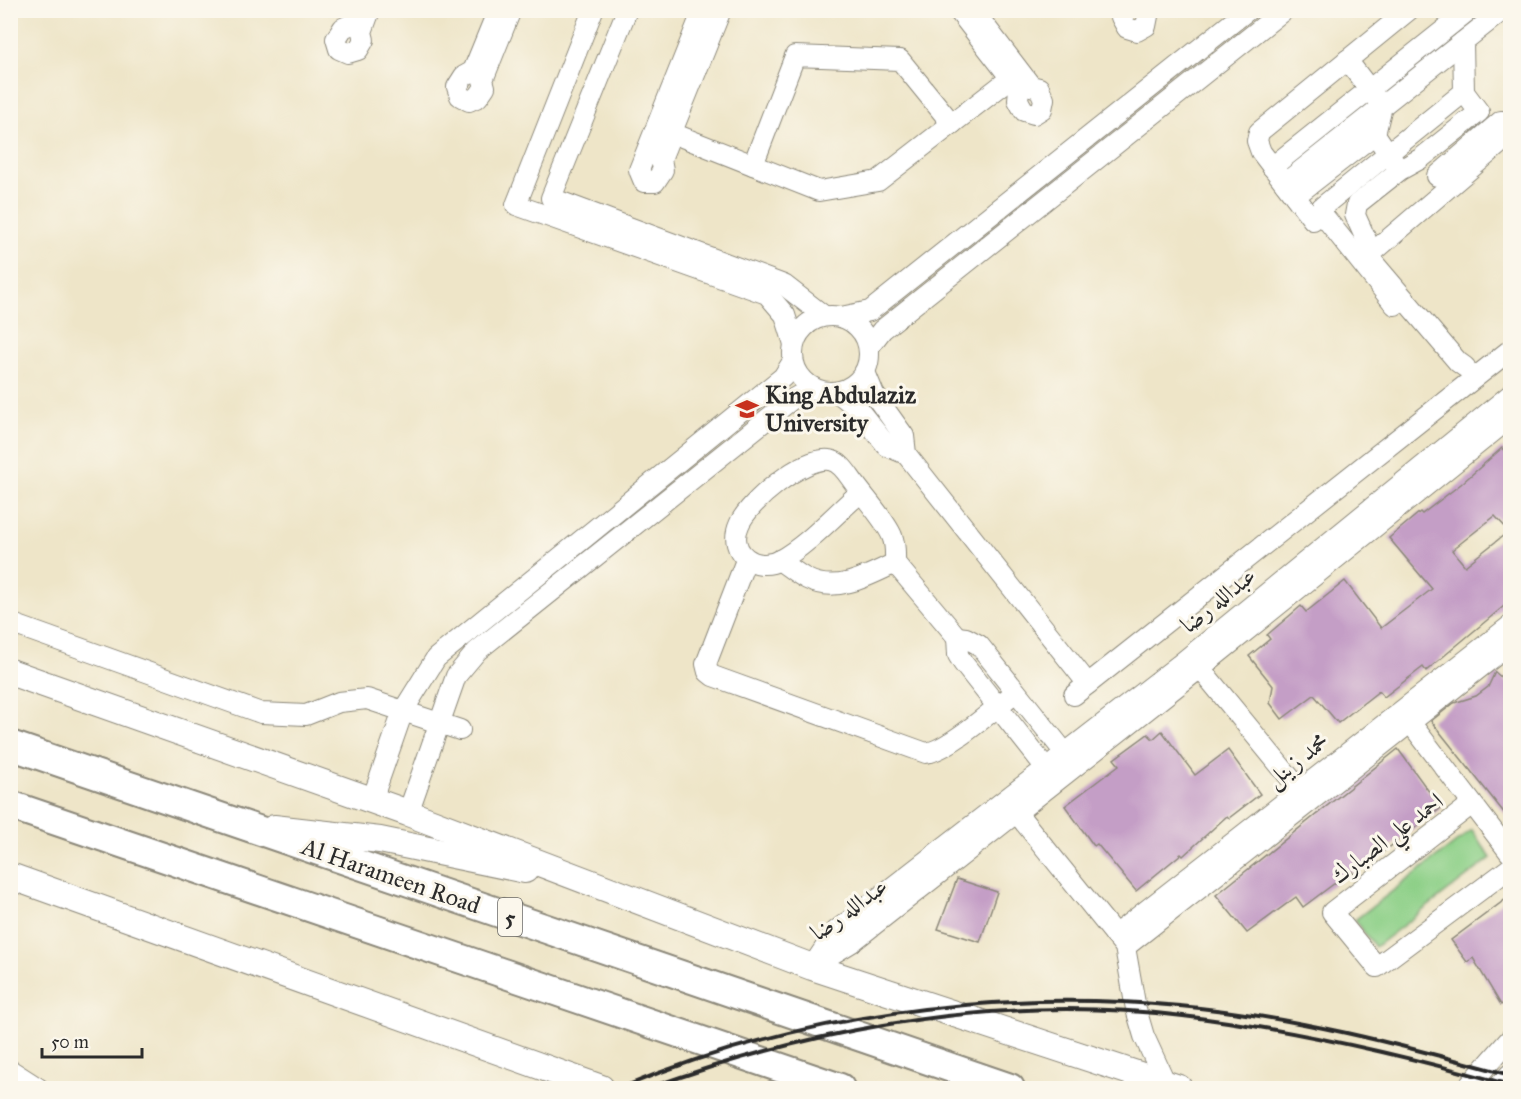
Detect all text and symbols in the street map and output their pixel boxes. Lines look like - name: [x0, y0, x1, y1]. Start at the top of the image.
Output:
- place label: King Abdulaziz University: [765, 380, 917, 438]
- school or university icon: King Abdulaziz University: [734, 396, 760, 422]
- street label: عبدالله رضا: [1174, 561, 1262, 639]
- street label: محمد زينل: [1259, 726, 1336, 796]
- street label: احمد علي الصبارك: [1325, 786, 1454, 896]
- street label: Al Harameen Road: [297, 831, 484, 921]
- street label: عبدالله رضا: [804, 871, 894, 947]
- road number: 5: [498, 898, 522, 936]
- scale bar: [42, 1021, 142, 1059]
- text: 50 m: [51, 1031, 89, 1053]

